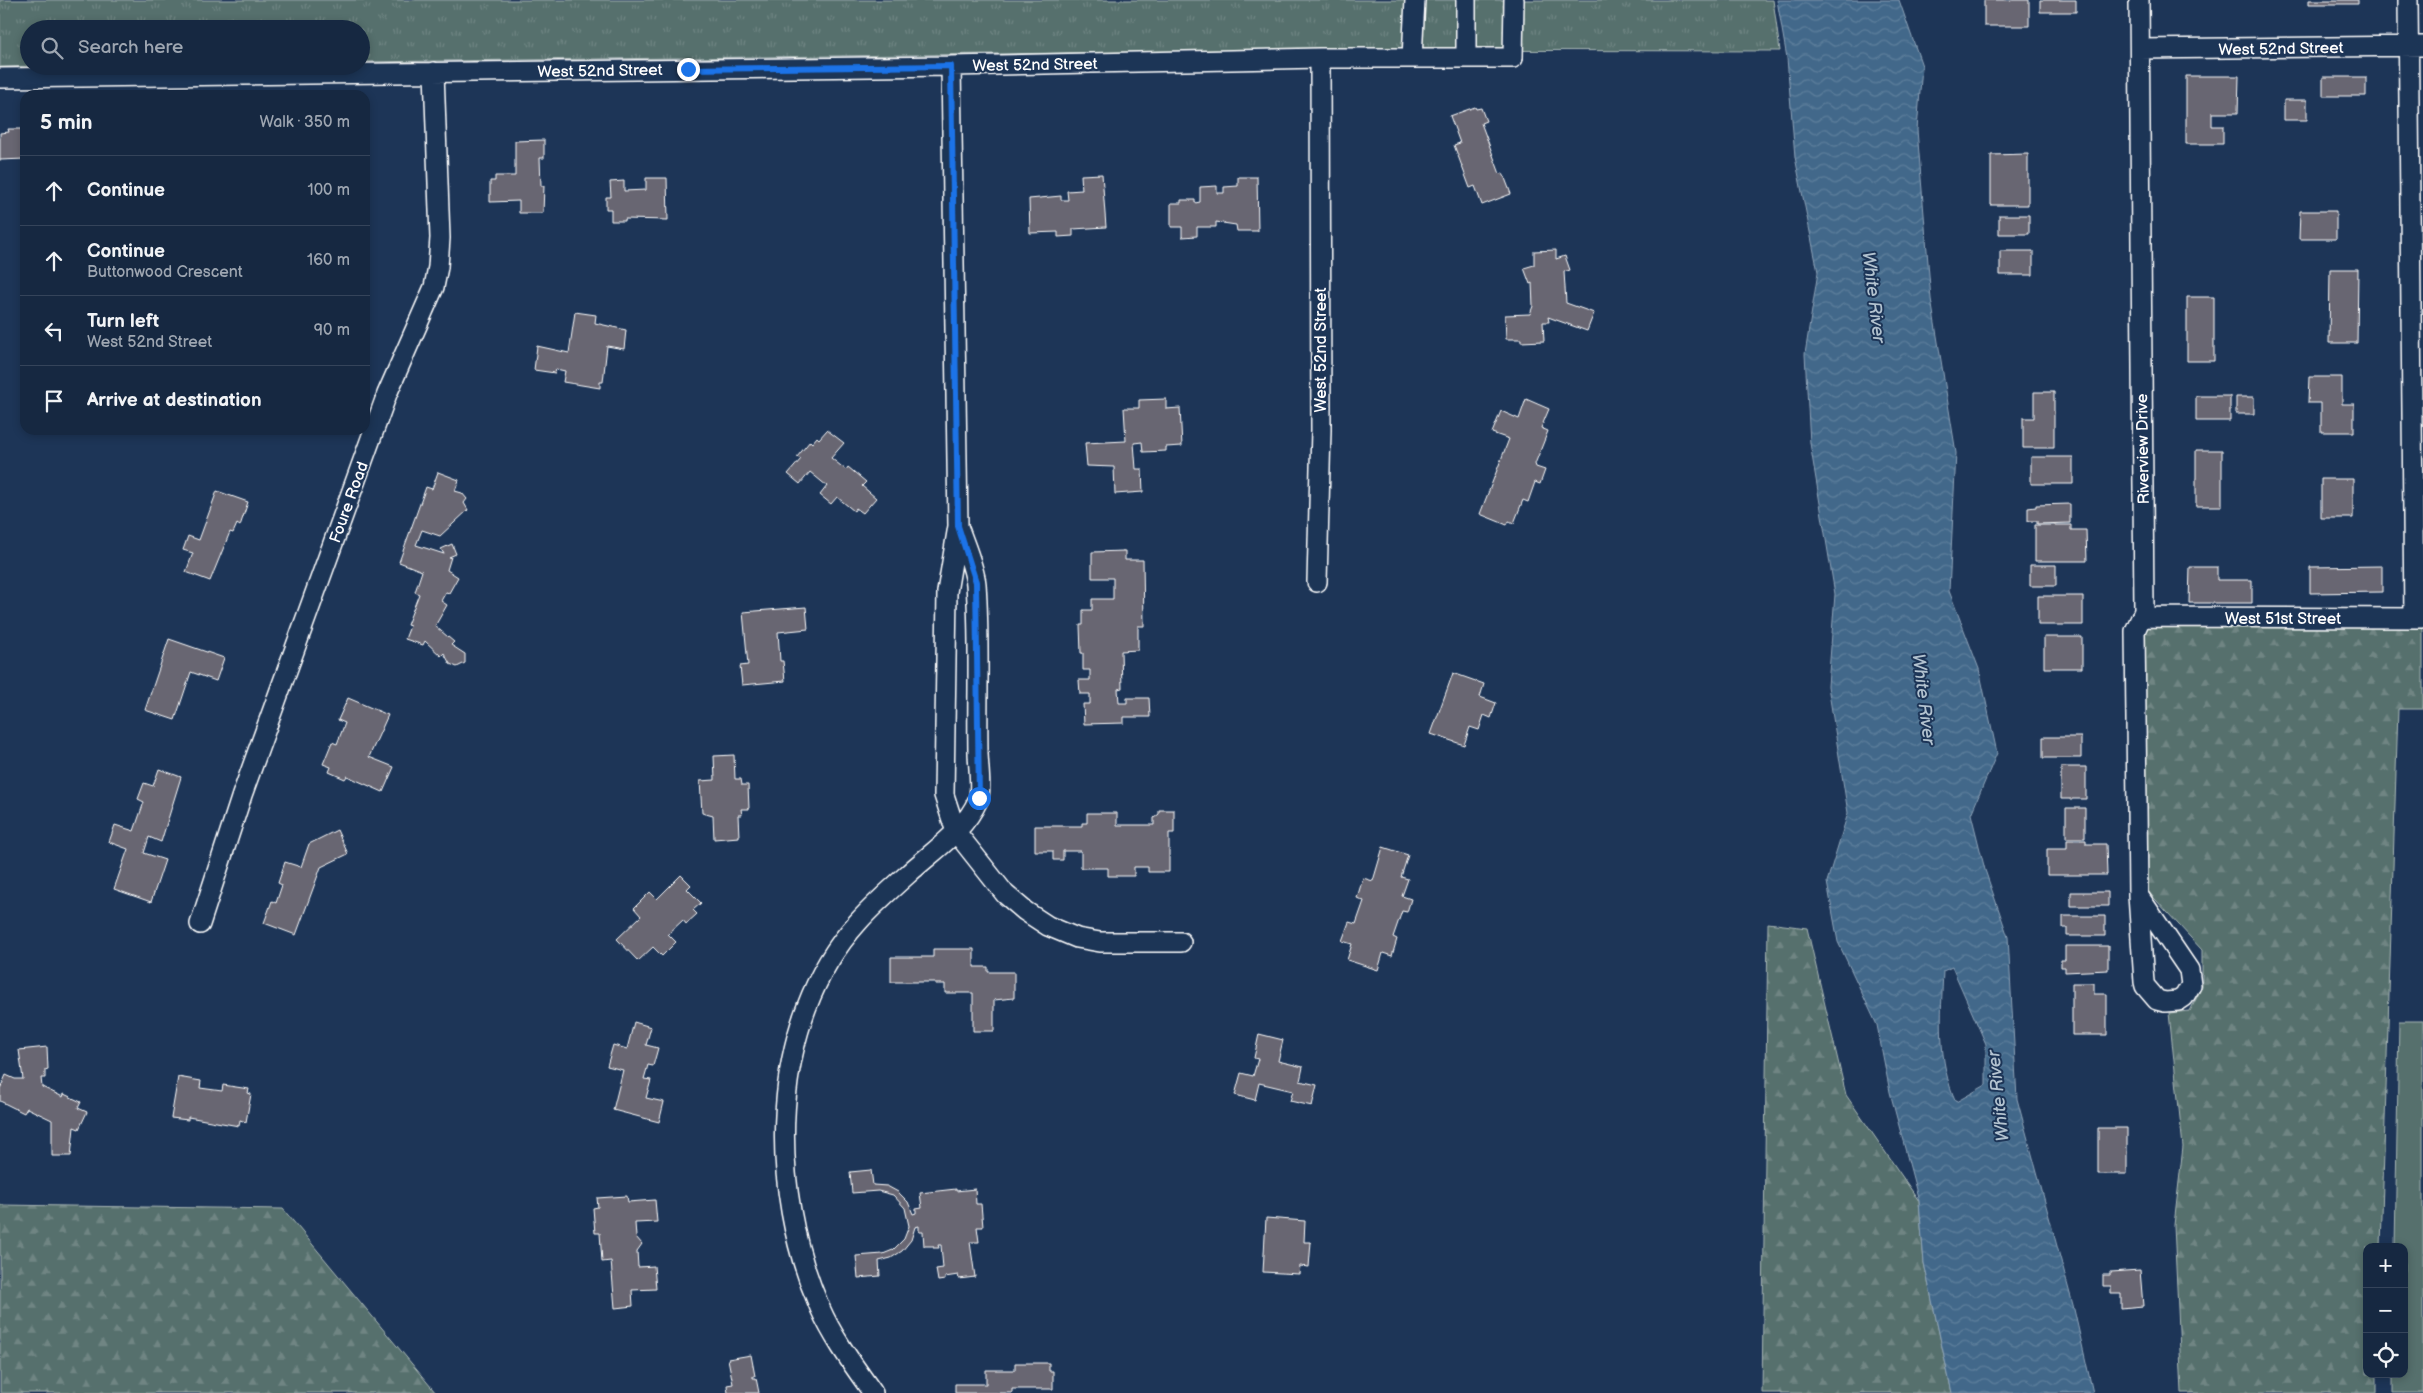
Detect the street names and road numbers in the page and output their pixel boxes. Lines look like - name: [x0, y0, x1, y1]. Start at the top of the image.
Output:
- street label: West 52nd Street: [2218, 39, 2344, 60]
- street label: West 52nd Street: [972, 55, 1098, 76]
- street label: West 52nd Street: [537, 61, 663, 82]
- street label: West 52nd Street: [1312, 287, 1331, 413]
- street label: Riverview Drive: [2133, 393, 2154, 505]
- street label: Foure Road: [326, 459, 373, 546]
- street label: West 51st Street: [2225, 610, 2341, 629]

